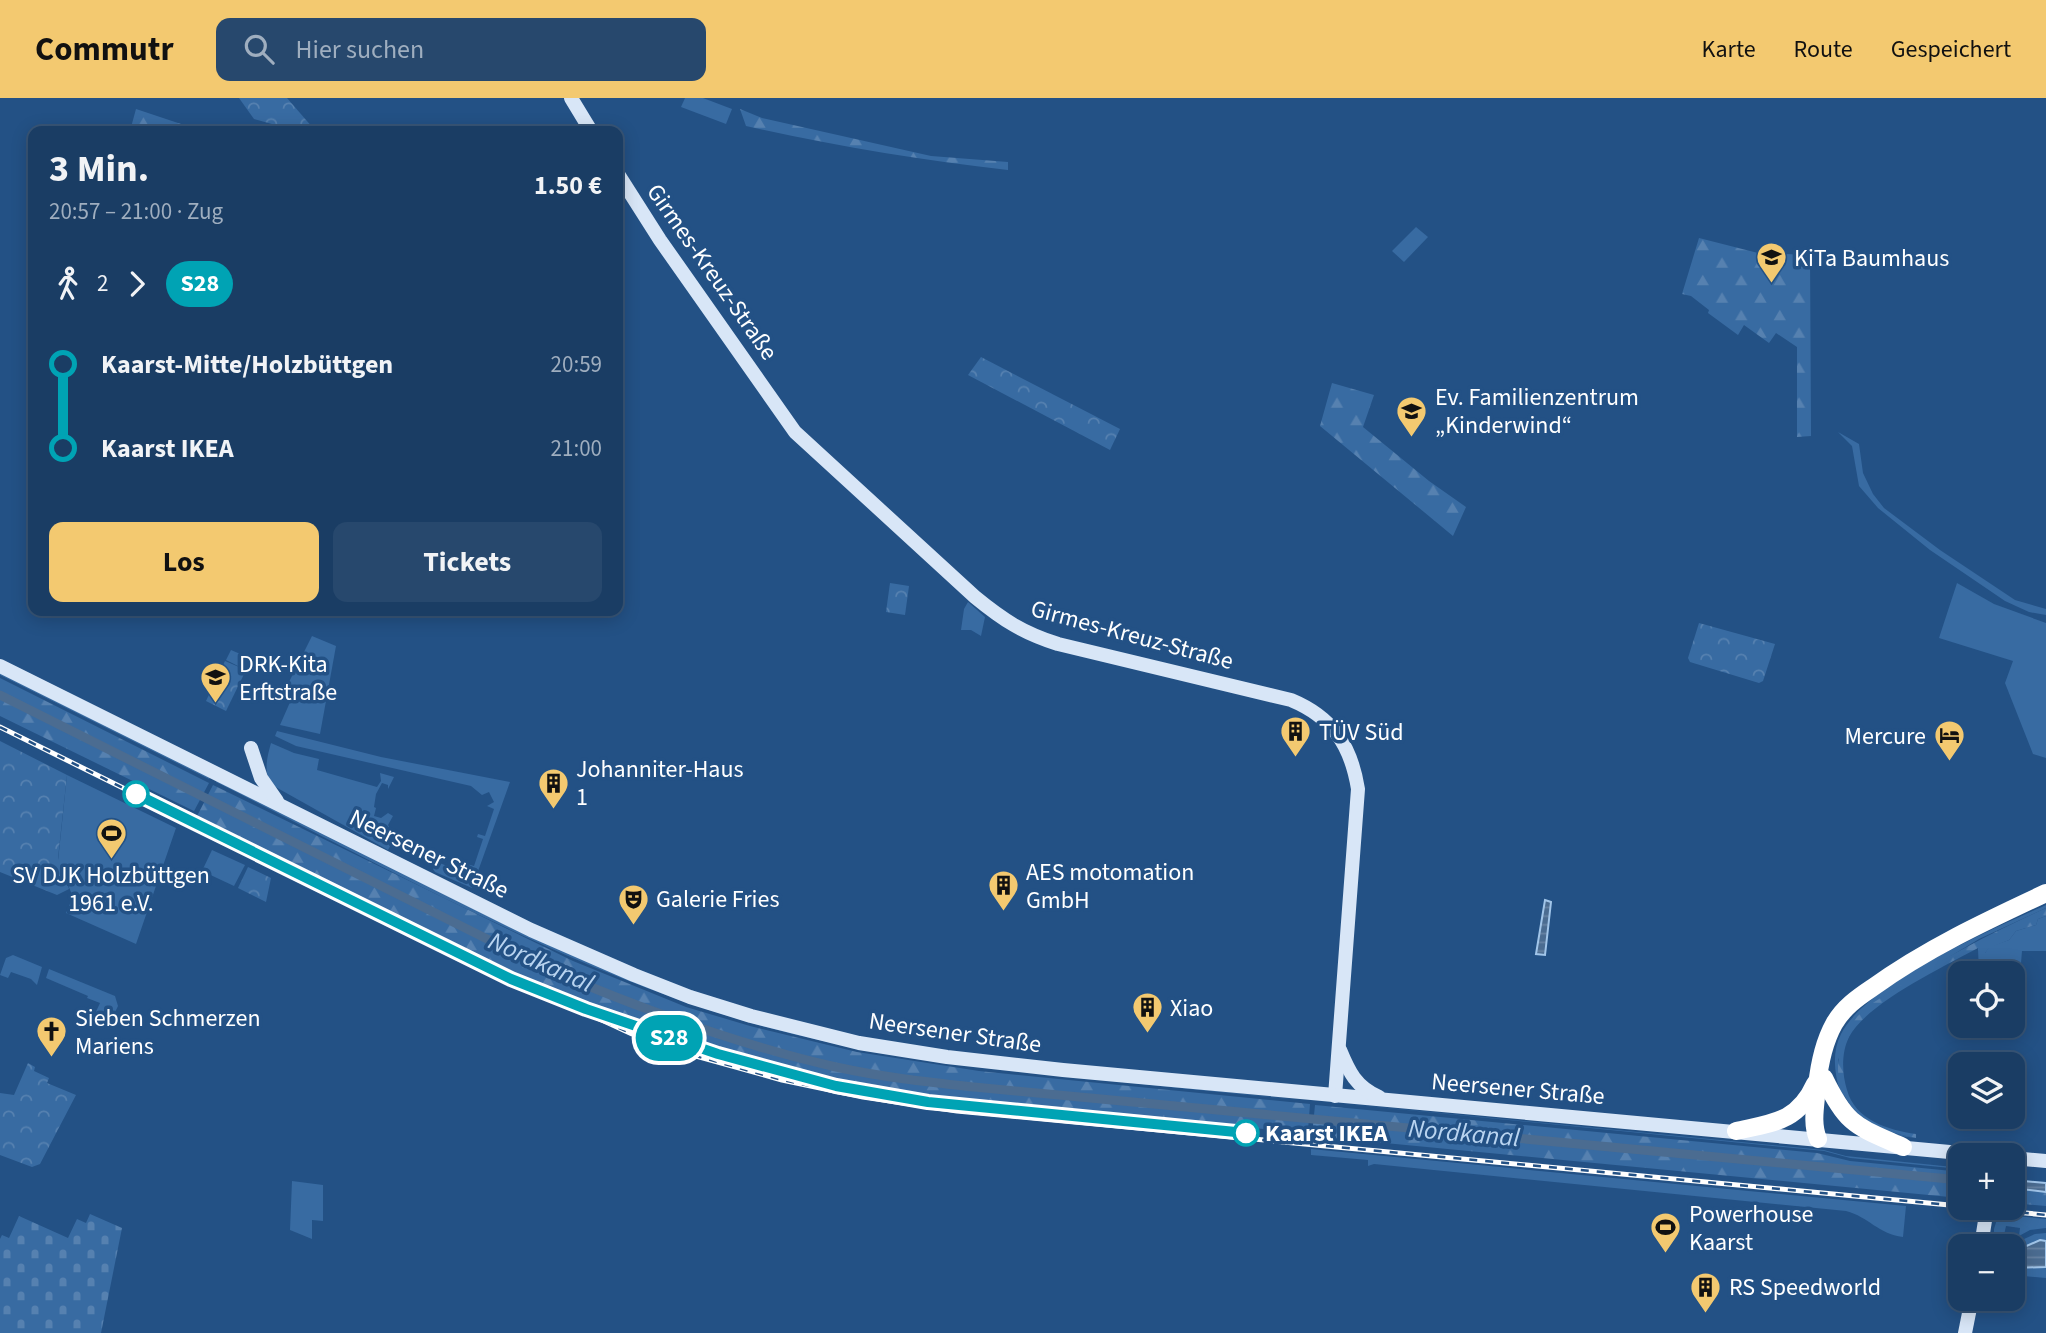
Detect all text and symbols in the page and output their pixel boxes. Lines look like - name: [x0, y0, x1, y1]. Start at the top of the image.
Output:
- search box: [216, 18, 706, 81]
- text: Commutr: [35, 26, 174, 73]
- icon: search: [240, 30, 278, 68]
- text: Hier suchen: [296, 31, 424, 68]
- text: Karte: [1702, 32, 1756, 67]
- text: Route: [1794, 32, 1853, 67]
- text: Gespeichert: [1891, 32, 2011, 67]
- text: 3 Min.: [49, 142, 149, 196]
- text: 1.50 €: [534, 167, 602, 204]
- street label: Girmes-Kreuz-Straße: [638, 177, 786, 367]
- text: 20:57 – 21:00 · Zug: [49, 195, 223, 228]
- school or university icon: KiTa Baumhaus: [1754, 241, 1788, 285]
- place label: KiTa Baumhaus: [1794, 241, 1949, 276]
- icon: walk: [49, 265, 87, 303]
- icon: forward: [118, 265, 156, 303]
- text: S28: [180, 266, 219, 301]
- text: 2: [97, 267, 108, 300]
- text: Kaarst-Mitte/Holzbüttgen: [101, 346, 393, 383]
- text: 20:59: [551, 348, 602, 381]
- place label: Ev. Familienzentrum „Kinderwind“: [1435, 380, 1639, 443]
- school or university icon: Ev. Familienzentrum „Kinderwind“: [1395, 394, 1429, 438]
- text: Kaarst IKEA: [101, 430, 234, 467]
- text: 21:00: [551, 432, 602, 465]
- button: Los: [49, 522, 319, 602]
- button: Tickets: [333, 522, 602, 602]
- street label: Girmes-Kreuz-Straße: [1027, 591, 1237, 679]
- place label: DRK-Kita Erftstraße: [239, 647, 337, 710]
- school or university icon: DRK-Kita Erftstraße: [199, 661, 233, 705]
- building icon: TÜV Süd: [1279, 715, 1313, 759]
- place label: TÜV Süd: [1319, 715, 1404, 750]
- place label: Mercure: [1845, 719, 1926, 754]
- hotel icon: Mercure: [1932, 719, 1966, 763]
- place label: Johanniter-Haus 1: [576, 752, 744, 815]
- building icon: Johanniter-Haus 1: [536, 766, 570, 810]
- unlabelled marker: [123, 781, 149, 807]
- street label: Neersener Straße: [343, 800, 515, 908]
- sports icon: SV DJK Holzbüttgen 1961 e.V.: [94, 816, 128, 860]
- place label: AES motomation GmbH: [1026, 855, 1194, 918]
- place label: SV DJK Holzbüttgen 1961 e.V.: [12, 858, 210, 921]
- building icon: AES motomation GmbH: [986, 869, 1020, 913]
- theatre icon: Galerie Fries: [616, 882, 650, 926]
- place label: Galerie Fries: [656, 882, 779, 917]
- water label: Nordkanal: [482, 922, 600, 1002]
- map controls: [1948, 961, 2025, 1311]
- button: locate: [1948, 961, 2025, 1038]
- building icon: Xiao: [1130, 991, 1164, 1035]
- place label: Xiao: [1170, 991, 1213, 1026]
- place label: Sieben Schmerzen Mariens: [75, 1001, 261, 1064]
- street label: Neersener Straße: [867, 1004, 1043, 1062]
- church icon: Sieben Schmerzen Mariens: [35, 1015, 69, 1059]
- line badge: S28: [629, 1015, 709, 1061]
- text: S28: [650, 1020, 688, 1055]
- button: layers: [1948, 1052, 2025, 1129]
- street label: Neersener Straße: [1430, 1064, 1606, 1114]
- water label: Nordkanal: [1407, 1110, 1522, 1156]
- place label: Kaarst IKEA: [1265, 1116, 1388, 1151]
- marker: Kaarst IKEA: [1233, 1120, 1259, 1146]
- button: +: [1948, 1143, 2025, 1220]
- place label: Powerhouse Kaarst: [1689, 1197, 1813, 1260]
- sports icon: Powerhouse Kaarst: [1649, 1211, 1683, 1255]
- button: −: [1948, 1234, 2025, 1311]
- building icon: RS Speedworld: [1689, 1270, 1723, 1314]
- place label: RS Speedworld: [1729, 1270, 1881, 1305]

